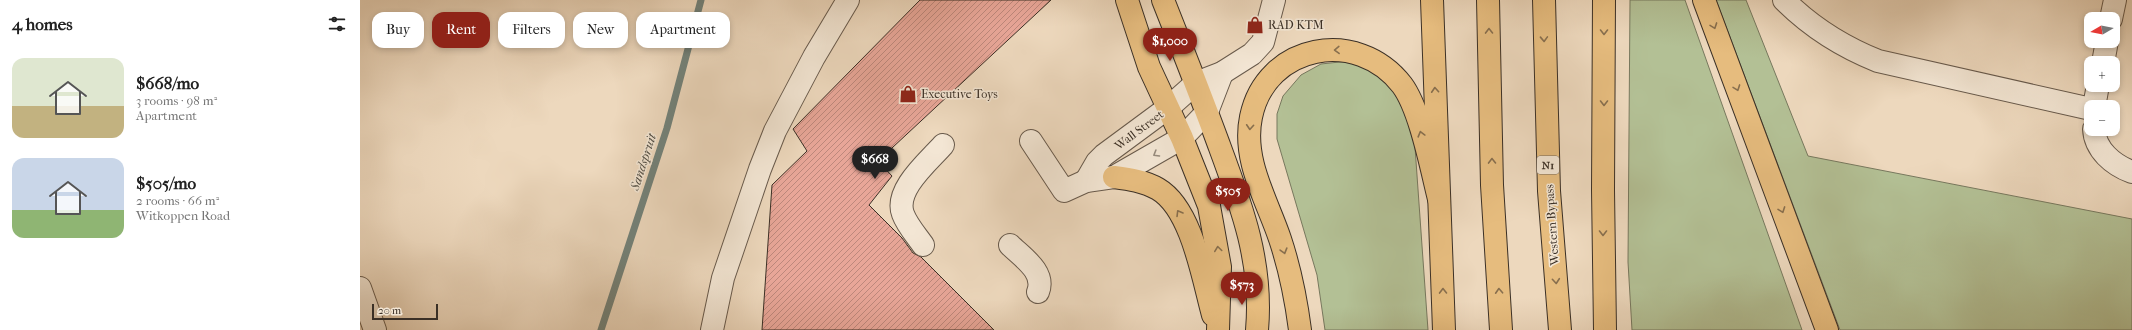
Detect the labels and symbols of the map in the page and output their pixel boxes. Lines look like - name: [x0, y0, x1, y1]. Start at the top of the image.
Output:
- north arrow: [2084, 12, 2120, 48]
- shop icon: RAD KTM: [1245, 15, 1265, 35]
- place label: RAD KTM: [1268, 18, 1324, 32]
- one-way arrow: [1709, 22, 1717, 29]
- pin: $1,000: [1137, 28, 1203, 62]
- one-way arrow: [1485, 28, 1493, 34]
- one-way arrow: [1600, 29, 1608, 35]
- one-way arrow: [1540, 36, 1548, 42]
- one-way arrow: [1334, 46, 1340, 54]
- shop icon: Executive Toys: [898, 84, 918, 104]
- one-way arrow: [1732, 84, 1740, 91]
- place label: Executive Toys: [921, 87, 998, 101]
- one-way arrow: [1431, 87, 1439, 93]
- one-way arrow: [1600, 100, 1608, 106]
- street label: Wall Street: [1111, 107, 1167, 153]
- one-way arrow: [1245, 124, 1254, 130]
- water label: Sandspruit: [627, 131, 659, 193]
- one-way arrow: [1418, 131, 1426, 138]
- pin: $668: [851, 146, 899, 180]
- one-way arrow: [1153, 149, 1160, 156]
- road number: N1: [1537, 156, 1559, 174]
- one-way arrow: [1487, 158, 1496, 164]
- pin: $505: [1204, 178, 1252, 212]
- street label: Western Bypass: [1542, 183, 1562, 267]
- one-way arrow: [1777, 206, 1785, 213]
- one-way arrow: [1177, 210, 1184, 217]
- one-way arrow: [1599, 230, 1607, 236]
- one-way arrow: [1214, 246, 1223, 252]
- one-way arrow: [1279, 247, 1288, 254]
- pin: $573: [1218, 272, 1266, 306]
- one-way arrow: [1551, 278, 1560, 284]
- one-way arrow: [1439, 288, 1447, 294]
- one-way arrow: [1494, 288, 1503, 294]
- scale bar: [372, 302, 438, 321]

